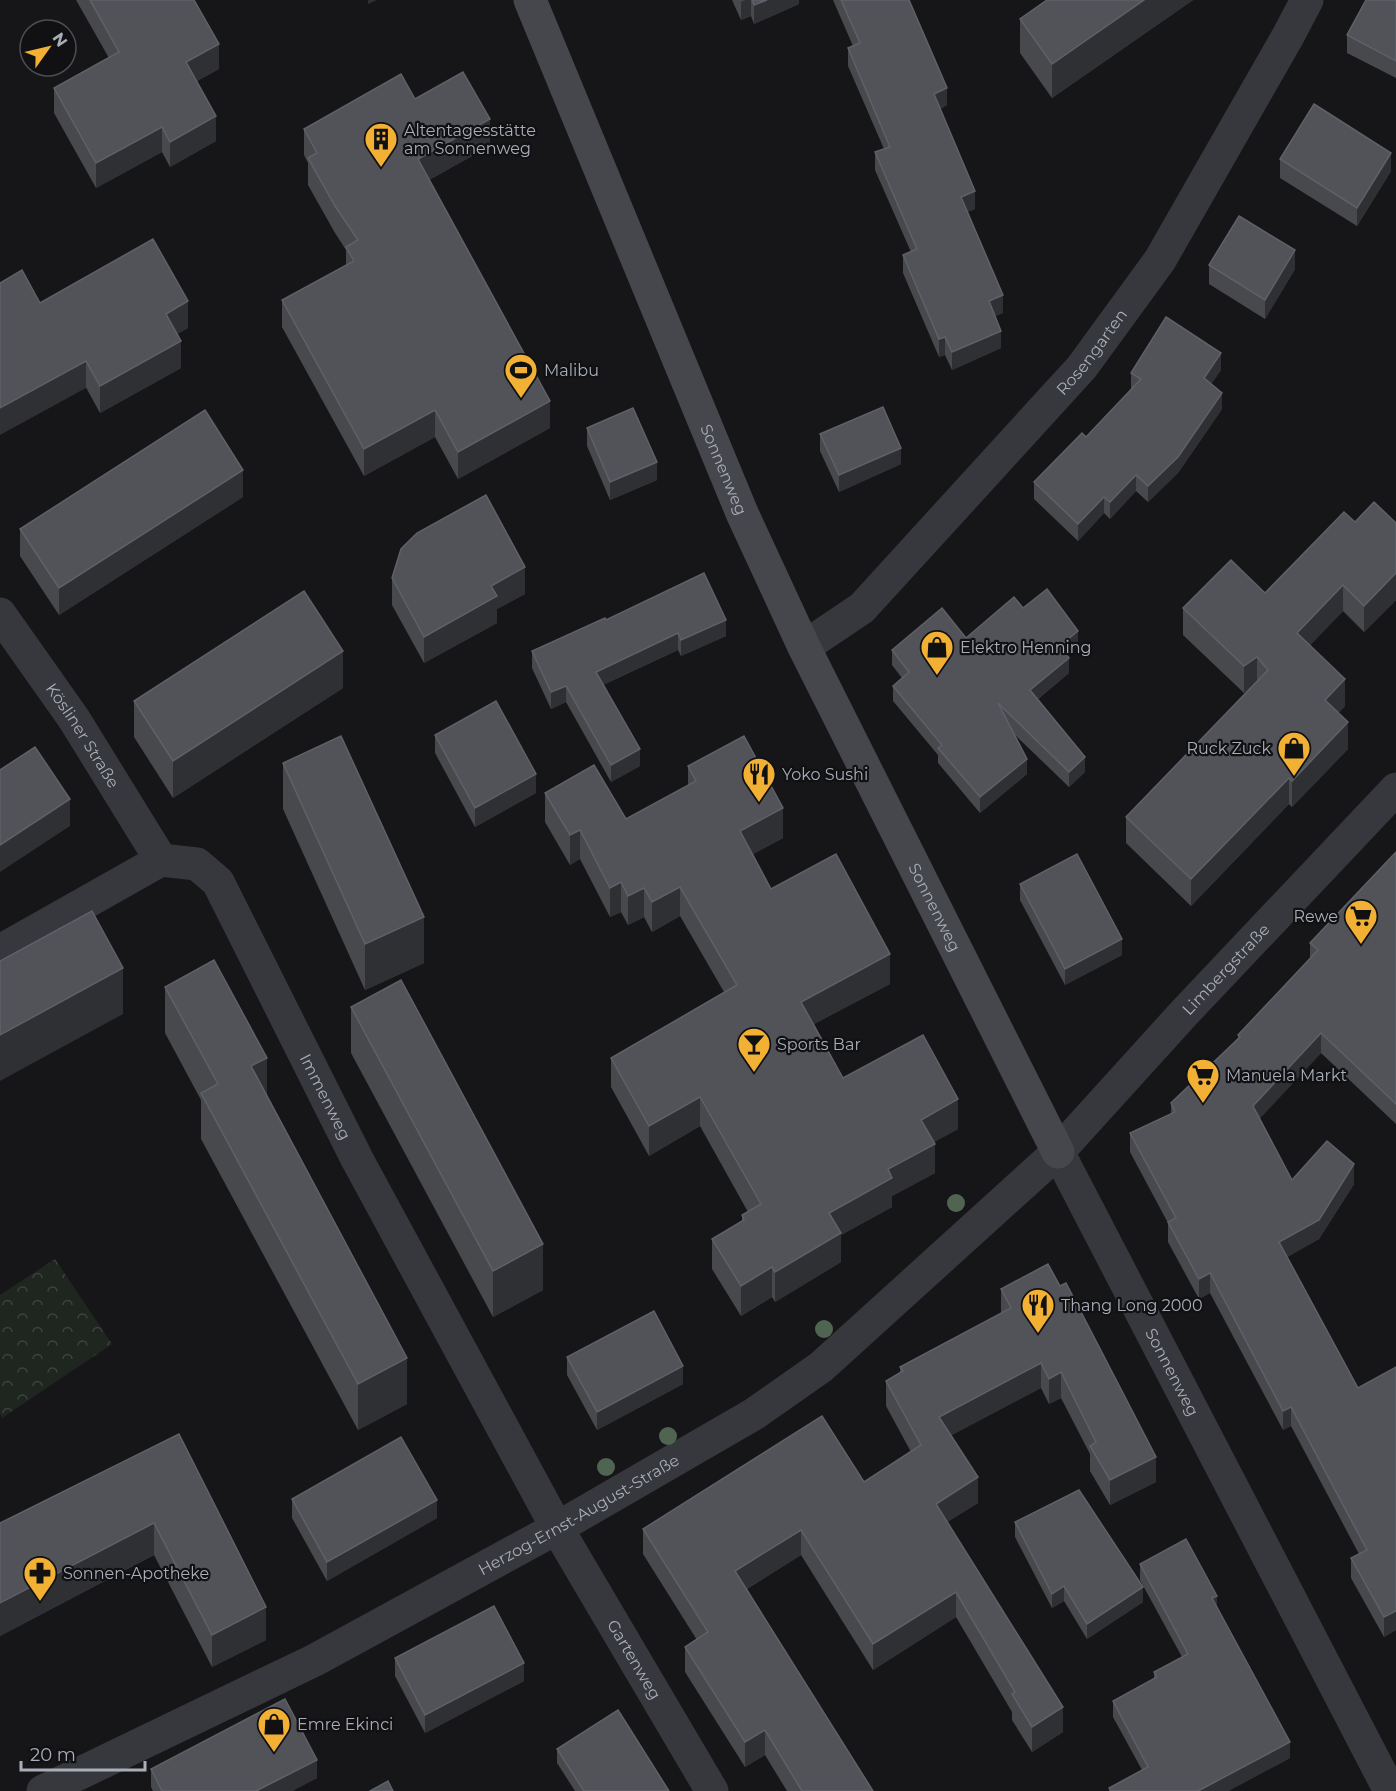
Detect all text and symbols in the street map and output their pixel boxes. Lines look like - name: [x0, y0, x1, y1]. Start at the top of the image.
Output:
- north arrow: [18, 18, 78, 78]
- text: N: [49, 29, 72, 51]
- building icon: Altentagesstätte am Sonnenweg: [363, 121, 399, 168]
- place label: Altentagesstätte am Sonnenweg: [404, 121, 536, 158]
- street label: Rosengarten: [1052, 305, 1131, 399]
- sports icon: Malibu: [503, 352, 539, 399]
- place label: Malibu: [544, 361, 599, 380]
- street label: Sonnenweg: [697, 421, 751, 518]
- shop icon: Elektro Henning: [919, 629, 955, 676]
- place label: Elektro Henning: [960, 638, 1092, 657]
- street label: Kösliner Straße: [42, 679, 123, 791]
- shop icon: Ruck Zuck: [1276, 730, 1312, 777]
- place label: Ruck Zuck: [1187, 739, 1271, 758]
- restaurant icon: Yoko Sushi: [741, 756, 777, 803]
- place label: Yoko Sushi: [782, 765, 868, 784]
- street label: Sonnenweg: [905, 860, 965, 955]
- supermarket icon: Rewe: [1343, 898, 1379, 945]
- place label: Rewe: [1293, 907, 1338, 926]
- street label: Limbergstraße: [1178, 920, 1273, 1019]
- bar icon: Sports Bar: [736, 1026, 772, 1073]
- place label: Sports Bar: [777, 1035, 861, 1054]
- street label: Immenweg: [296, 1051, 355, 1143]
- supermarket icon: Manuela Markt: [1185, 1057, 1221, 1104]
- place label: Manuela Markt: [1226, 1066, 1347, 1085]
- restaurant icon: Thang Long 2000: [1020, 1287, 1056, 1334]
- place label: Thang Long 2000: [1061, 1296, 1203, 1315]
- street label: Sonnenweg: [1142, 1325, 1203, 1419]
- street label: Herzog-Ernst-August-Straße: [475, 1450, 682, 1579]
- pharmacy icon: Sonnen-Apotheke: [22, 1555, 58, 1602]
- place label: Sonnen-Apotheke: [63, 1564, 209, 1583]
- street label: Gartenweg: [604, 1616, 665, 1703]
- shop icon: Emre Ekinci: [256, 1706, 292, 1753]
- place label: Emre Ekinci: [297, 1715, 393, 1734]
- scale bar: [21, 1734, 146, 1772]
- text: 20 m: [30, 1744, 76, 1766]

